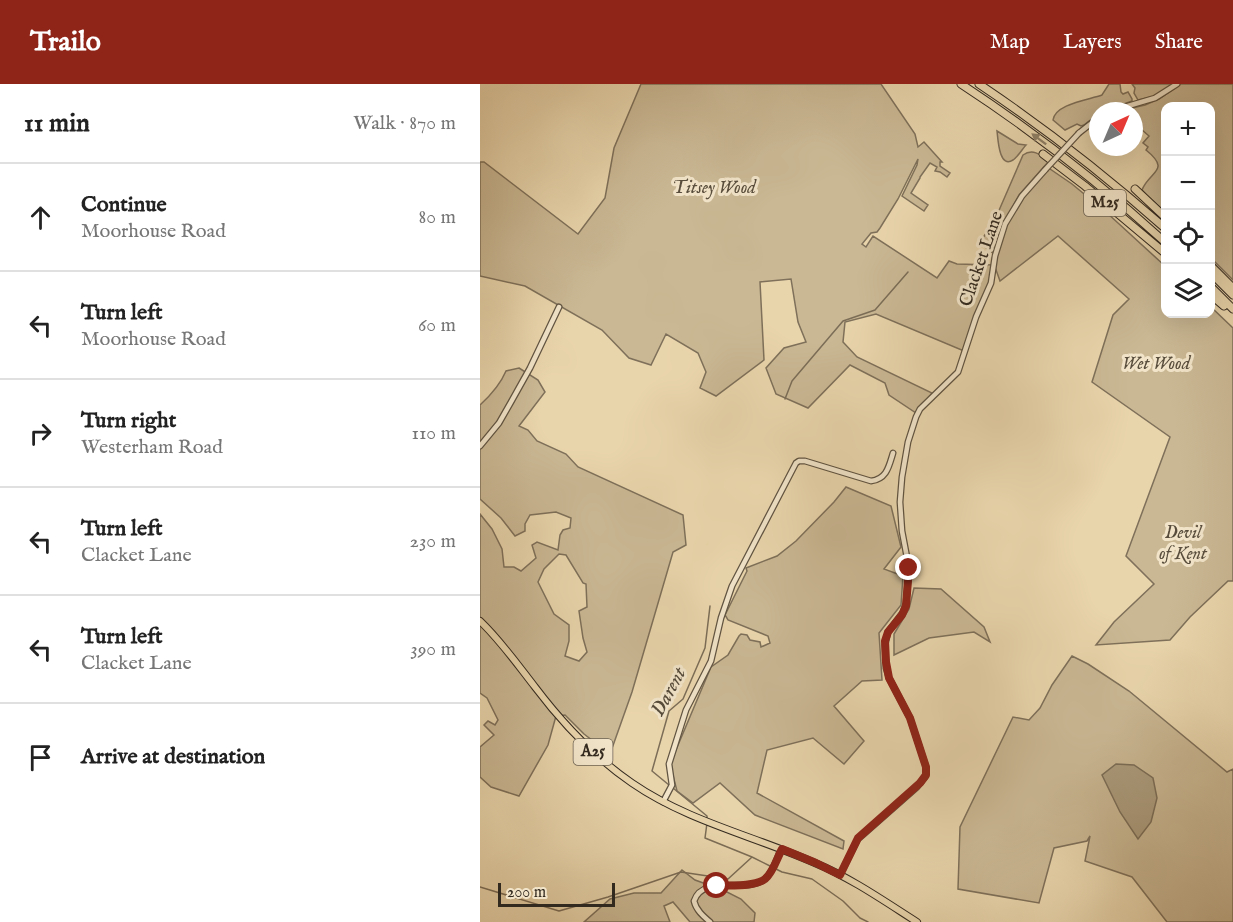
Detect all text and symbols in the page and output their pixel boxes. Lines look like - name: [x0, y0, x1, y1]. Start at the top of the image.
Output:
- text: Trailo: [30, 25, 101, 60]
- text: Map: [990, 29, 1030, 56]
- text: Layers: [1063, 29, 1122, 56]
- text: Share: [1155, 29, 1203, 56]
- north arrow: [1089, 102, 1143, 156]
- map controls: [1161, 102, 1215, 318]
- button: +: [1161, 102, 1215, 156]
- text: 11 min: [24, 107, 90, 140]
- text: Walk · 870 m: [353, 111, 456, 136]
- one-way arrow: [1032, 133, 1048, 145]
- button: −: [1161, 156, 1215, 210]
- park label: Titsey Wood: [672, 177, 757, 200]
- road number: M25: [1084, 190, 1126, 216]
- text: Continue: [81, 191, 167, 219]
- icon: ahead: [24, 201, 57, 234]
- text: 80 m: [419, 205, 456, 230]
- street label: Clacket Lane: [955, 208, 1009, 310]
- button: locate: [1161, 210, 1215, 264]
- text: Moorhouse Road: [81, 219, 226, 244]
- button: layers: [1161, 264, 1215, 318]
- text: Turn left: [81, 299, 163, 327]
- icon: left: [24, 309, 57, 342]
- text: 60 m: [418, 313, 456, 338]
- text: Moorhouse Road: [81, 327, 226, 352]
- park label: Wet Wood: [1122, 353, 1192, 376]
- text: Turn right: [81, 407, 176, 435]
- icon: right: [24, 417, 57, 450]
- text: 110 m: [412, 421, 456, 446]
- text: Westerham Road: [81, 435, 223, 460]
- text: Turn left: [81, 515, 163, 543]
- park label: Devil of Kent: [1159, 522, 1208, 566]
- icon: left: [24, 525, 57, 558]
- text: 230 m: [410, 529, 456, 554]
- text: Clacket Lane: [81, 543, 192, 568]
- route end: [895, 554, 921, 580]
- text: Turn left: [81, 623, 163, 651]
- icon: left: [24, 633, 57, 666]
- text: 390 m: [410, 637, 456, 662]
- text: Clacket Lane: [81, 651, 192, 676]
- water label: Darent: [646, 662, 693, 721]
- road number: A25: [574, 739, 612, 765]
- icon: arrive: [24, 741, 57, 774]
- text: Arrive at destination: [81, 743, 265, 771]
- route start: [703, 872, 729, 898]
- scale bar: [498, 880, 615, 908]
- text: 200 m: [507, 883, 546, 903]

